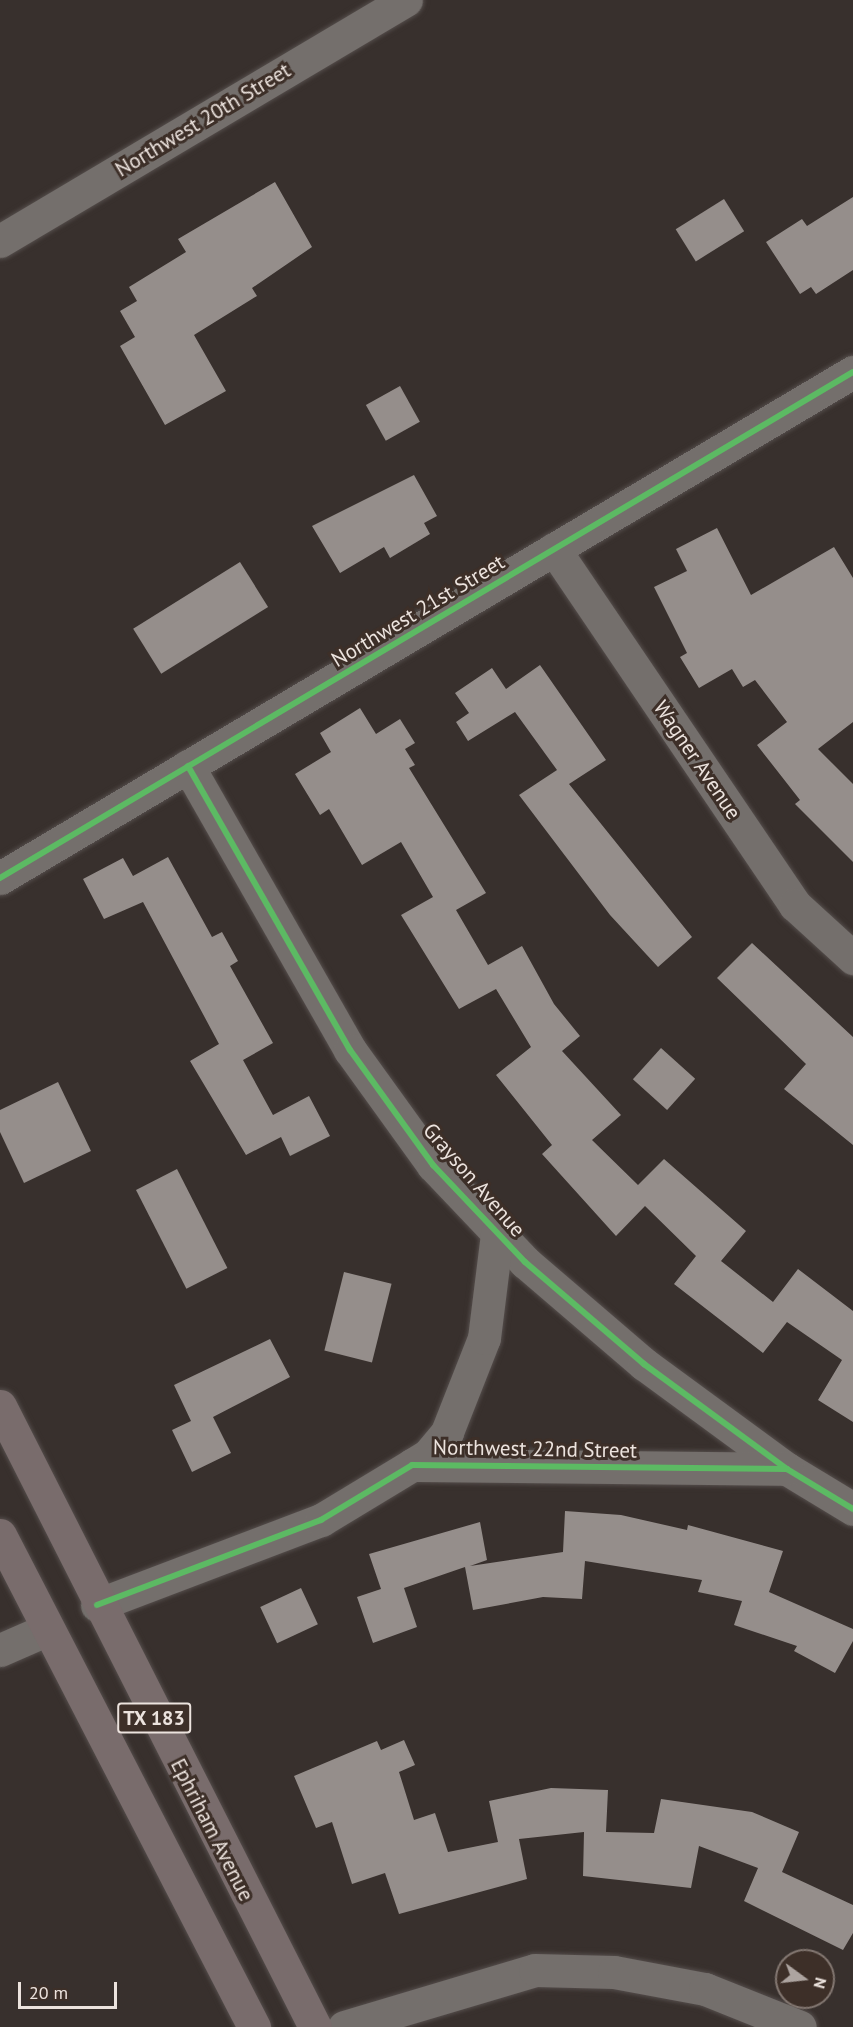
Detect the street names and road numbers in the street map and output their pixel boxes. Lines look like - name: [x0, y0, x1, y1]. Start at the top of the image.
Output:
- street label: Northwest 20th Street: [111, 58, 295, 182]
- street label: Northwest 21st Street: [327, 549, 509, 673]
- street label: Wagner Avenue: [648, 695, 746, 825]
- street label: Grayson Avenue: [418, 1118, 530, 1242]
- street label: Northwest 22nd Street: [433, 1435, 637, 1463]
- road number: TX 183: [116, 1701, 192, 1735]
- street label: Ephriham Avenue: [165, 1754, 259, 1906]

